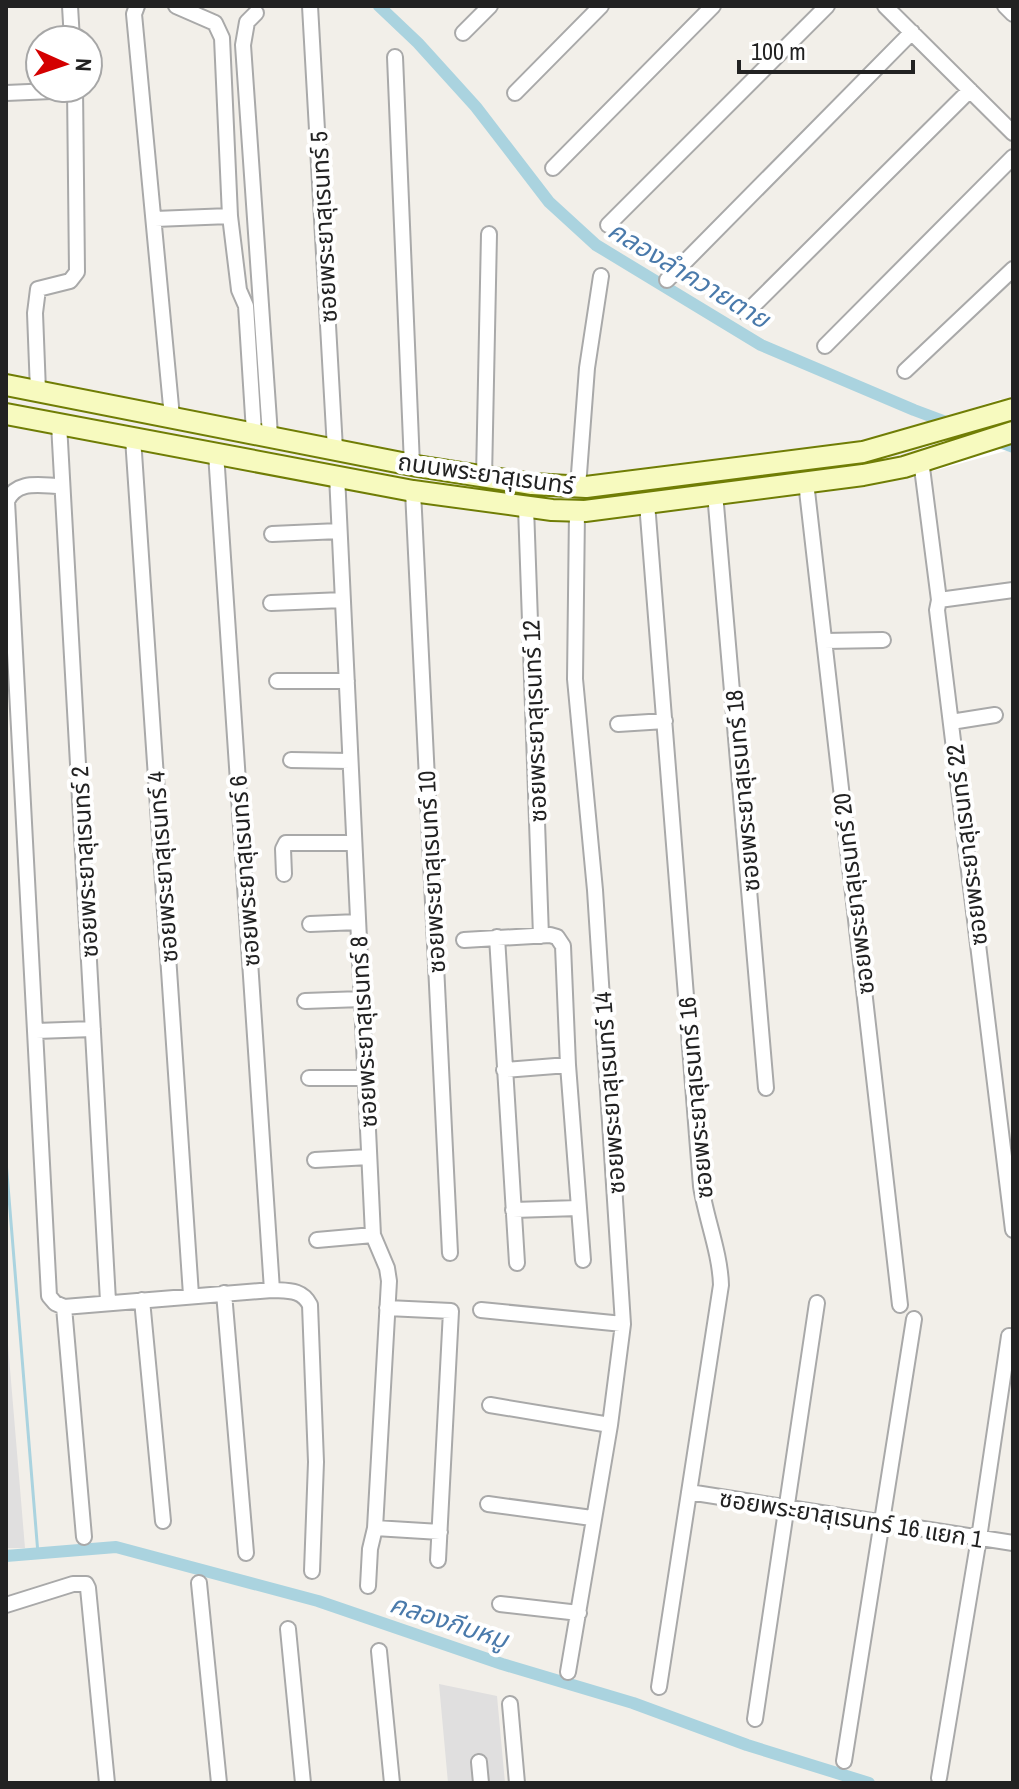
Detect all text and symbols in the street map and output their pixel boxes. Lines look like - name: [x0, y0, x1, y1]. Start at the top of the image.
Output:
- north arrow: [24, 24, 104, 104]
- scale bar: [739, 24, 913, 74]
- text: 100 m: [751, 35, 806, 67]
- text: N: [69, 58, 99, 72]
- street label: ซอยพระยาสุเรนทร์ 5: [302, 130, 344, 324]
- water label: คลองลำควายตาย: [602, 212, 778, 337]
- street label: ถนนพระยาสุเรนทร์: [396, 445, 577, 501]
- street label: ซอยพระยาสุเรนทร์ 12: [514, 619, 554, 823]
- street label: ซอยพระยาสุเรนทร์ 18: [717, 689, 767, 893]
- street label: ซอยพระยาสุเรนทร์ 22: [938, 743, 994, 947]
- street label: ซอยพระยาสุเรนทร์ 2: [63, 765, 105, 959]
- street label: ซอยพระยาสุเรนทร์ 4: [139, 770, 185, 964]
- street label: ซอยพระยาสุเรนทร์ 10: [410, 770, 452, 974]
- street label: ซอยพระยาสุเรนทร์ 6: [221, 774, 267, 968]
- street label: ซอยพระยาสุเรนทร์ 20: [825, 792, 881, 996]
- street label: ซอยพระยาสุเรนทร์ 8: [342, 935, 384, 1129]
- street label: ซอยพระยาสุเรนทร์ 14: [586, 991, 632, 1195]
- street label: ซอยพระยาสุเรนทร์ 16: [670, 996, 720, 1200]
- street label: ซอยพระยาสุเรนทร์ 16 แยก 1: [717, 1481, 985, 1555]
- water label: คลองกีบหมู: [385, 1585, 514, 1657]

